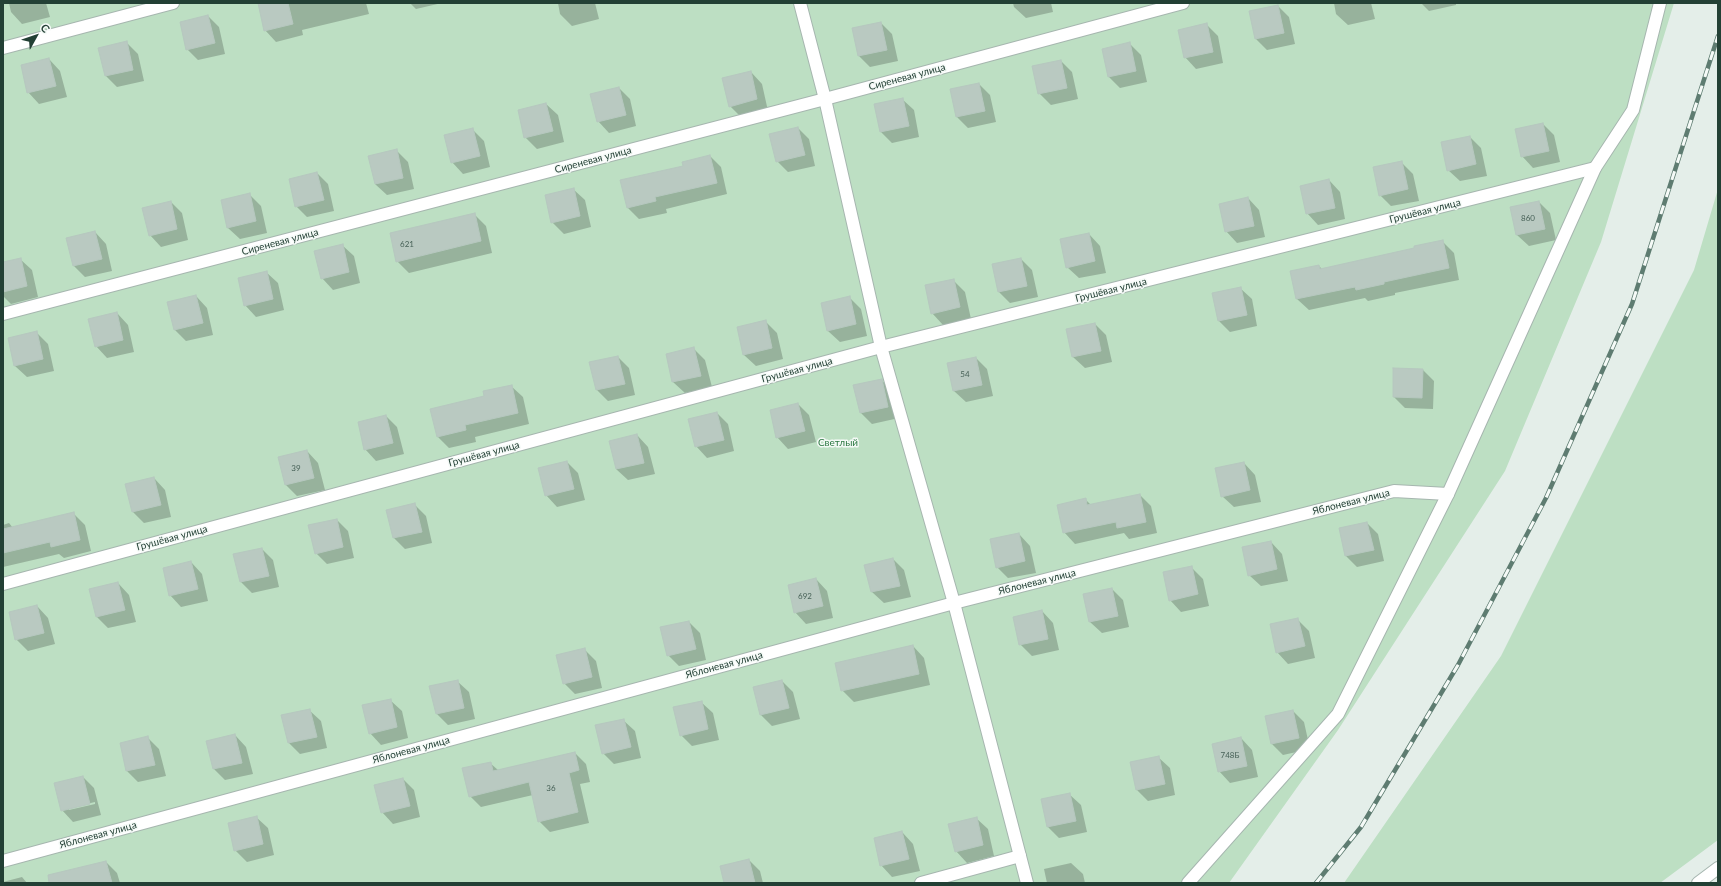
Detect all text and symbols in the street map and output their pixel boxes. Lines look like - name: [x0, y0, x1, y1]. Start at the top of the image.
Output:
- north arrow: [16, 16, 56, 56]
- text: С: [38, 21, 53, 35]
- street label: Сиреневая улица: [867, 61, 947, 93]
- street label: Сиреневая улица: [553, 144, 633, 176]
- street label: Грушёвая улица: [1388, 196, 1462, 226]
- house number: 860: [1521, 213, 1535, 223]
- street label: Сиреневая улица: [240, 226, 320, 258]
- house number: 621: [400, 239, 414, 249]
- street label: Грушёвая улица: [1074, 275, 1148, 305]
- street label: Грушёвая улица: [760, 355, 834, 385]
- house number: 54: [960, 369, 970, 379]
- park label: Светлый: [818, 437, 858, 449]
- street label: Грушёвая улица: [447, 439, 521, 469]
- house number: 39: [291, 463, 301, 473]
- street label: Яблоневая улица: [1311, 487, 1391, 517]
- street label: Грушёвая улица: [135, 523, 209, 553]
- street label: Яблоневая улица: [997, 567, 1077, 597]
- house number: 692: [798, 591, 812, 601]
- street label: Яблоневая улица: [684, 649, 764, 681]
- street label: Яблоневая улица: [371, 734, 451, 766]
- house number: 748Б: [1221, 750, 1239, 760]
- house number: 36: [546, 783, 556, 793]
- street label: Яблоневая улица: [58, 819, 138, 851]

